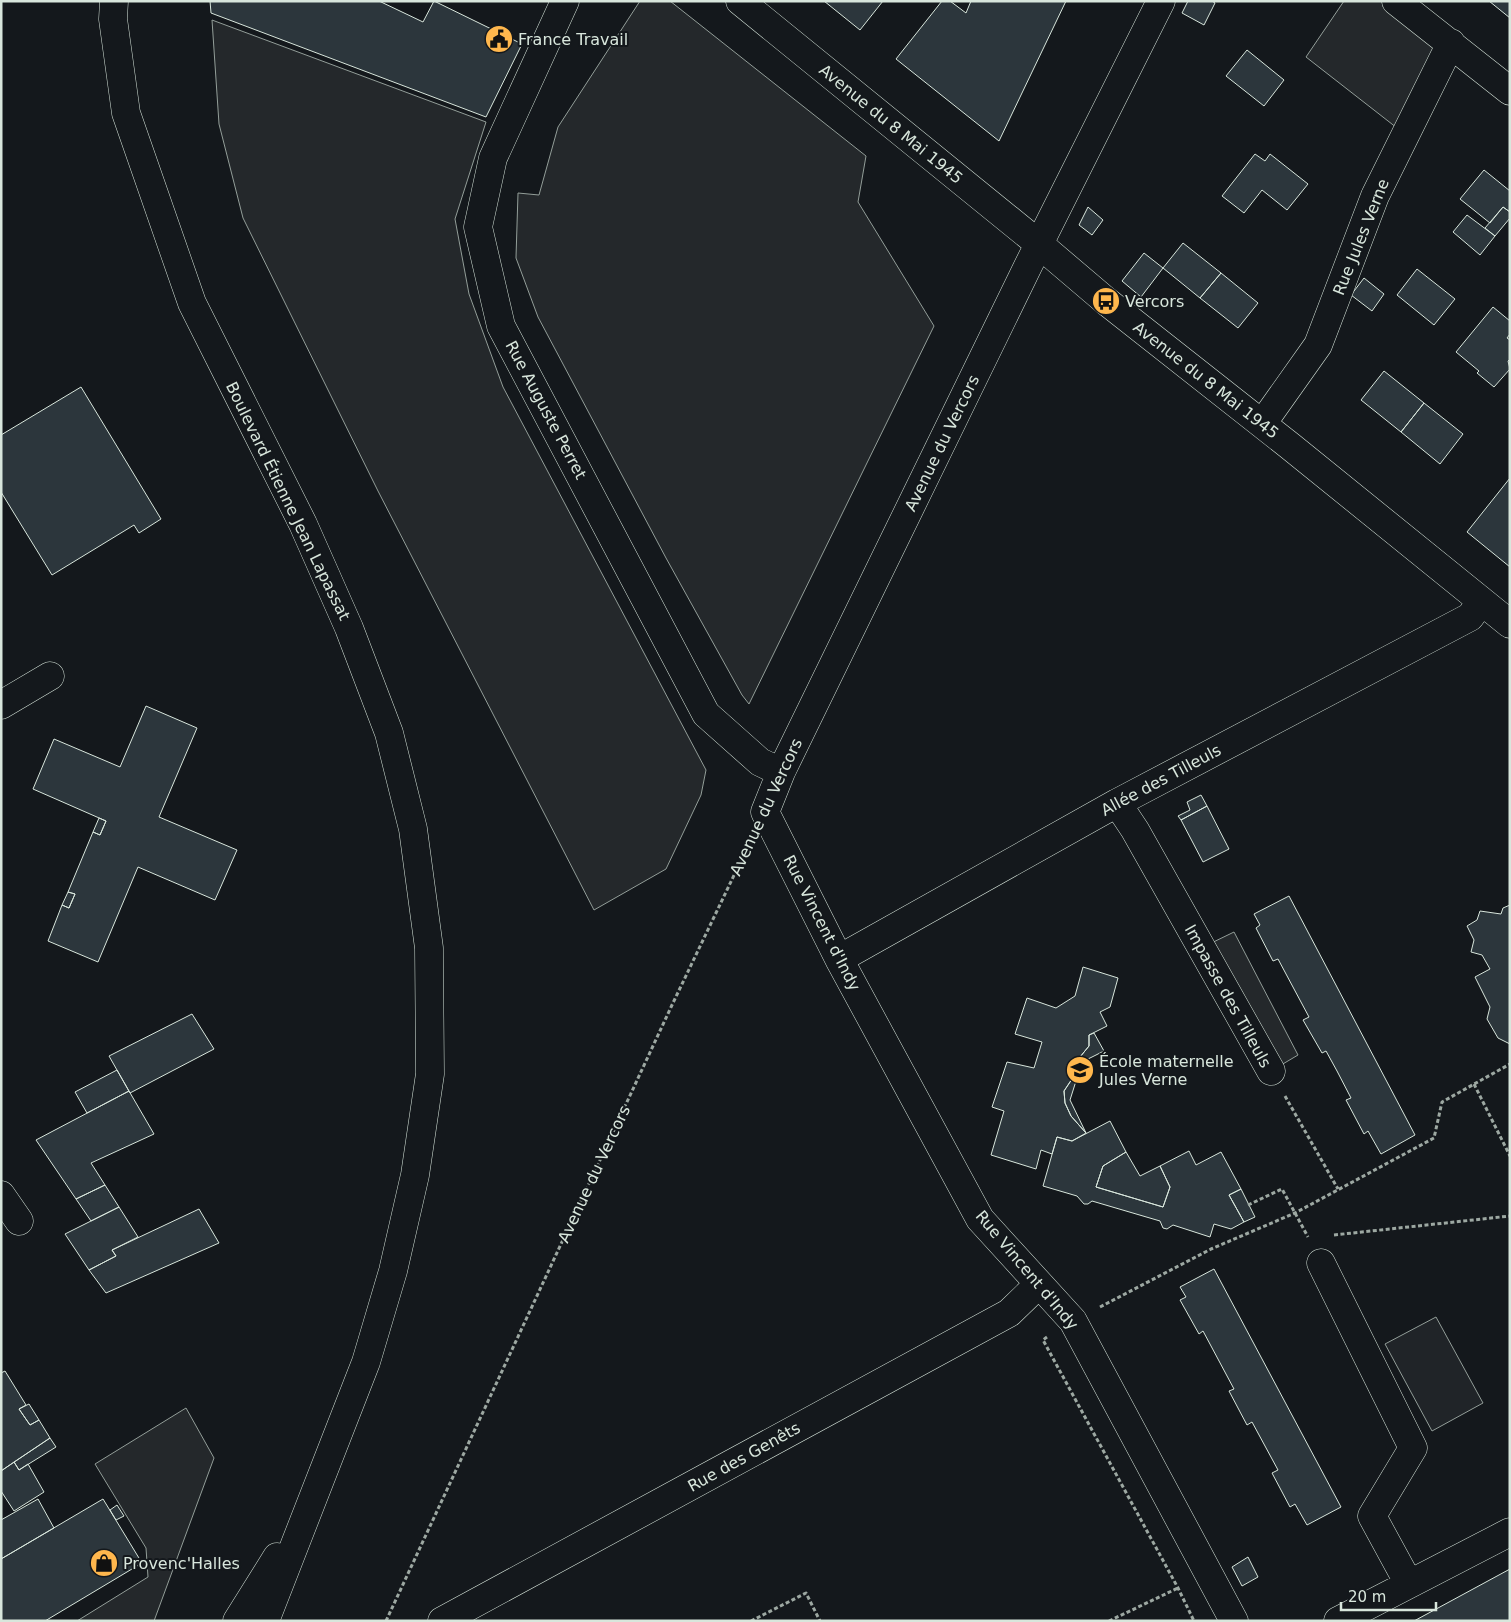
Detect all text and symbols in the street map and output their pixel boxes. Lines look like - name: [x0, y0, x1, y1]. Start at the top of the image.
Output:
- public building icon: France Travail: [484, 24, 514, 54]
- place label: France Travail: [518, 30, 628, 49]
- street label: Avenue du 8 Mai 1945: [815, 60, 967, 188]
- street label: Rue Jules Verne: [1329, 176, 1393, 298]
- bus stop icon: Vercors: [1091, 286, 1121, 316]
- place label: Vercors: [1125, 292, 1184, 311]
- street label: Avenue du 8 Mai 1945: [1130, 317, 1282, 443]
- street label: Rue Auguste Perret: [501, 338, 591, 482]
- street label: Avenue du Vercors: [901, 372, 983, 514]
- street label: Boulevard Étienne Jean Lapassat: [222, 379, 354, 623]
- street label: Avenue du Vercors: [726, 735, 806, 879]
- street label: Allée des Tilleuls: [1098, 740, 1224, 820]
- street label: Rue Vincent d'Indy: [780, 852, 864, 994]
- street label: Impasse des Tilleuls: [1181, 921, 1275, 1071]
- place label: École maternelle Jules Verne: [1098, 1052, 1234, 1089]
- school or university icon: École maternelle Jules Verne: [1065, 1055, 1095, 1085]
- street label: Avenue du Vercors: [554, 1102, 634, 1246]
- street label: Rue Vincent d'Indy: [972, 1207, 1082, 1333]
- street label: Rue des Genêts: [684, 1418, 804, 1496]
- shop icon: Provenc'Halles: [89, 1548, 119, 1578]
- place label: Provenc'Halles: [123, 1554, 240, 1573]
- scale bar: [1341, 1580, 1436, 1612]
- text: 20 m: [1348, 1588, 1386, 1606]

